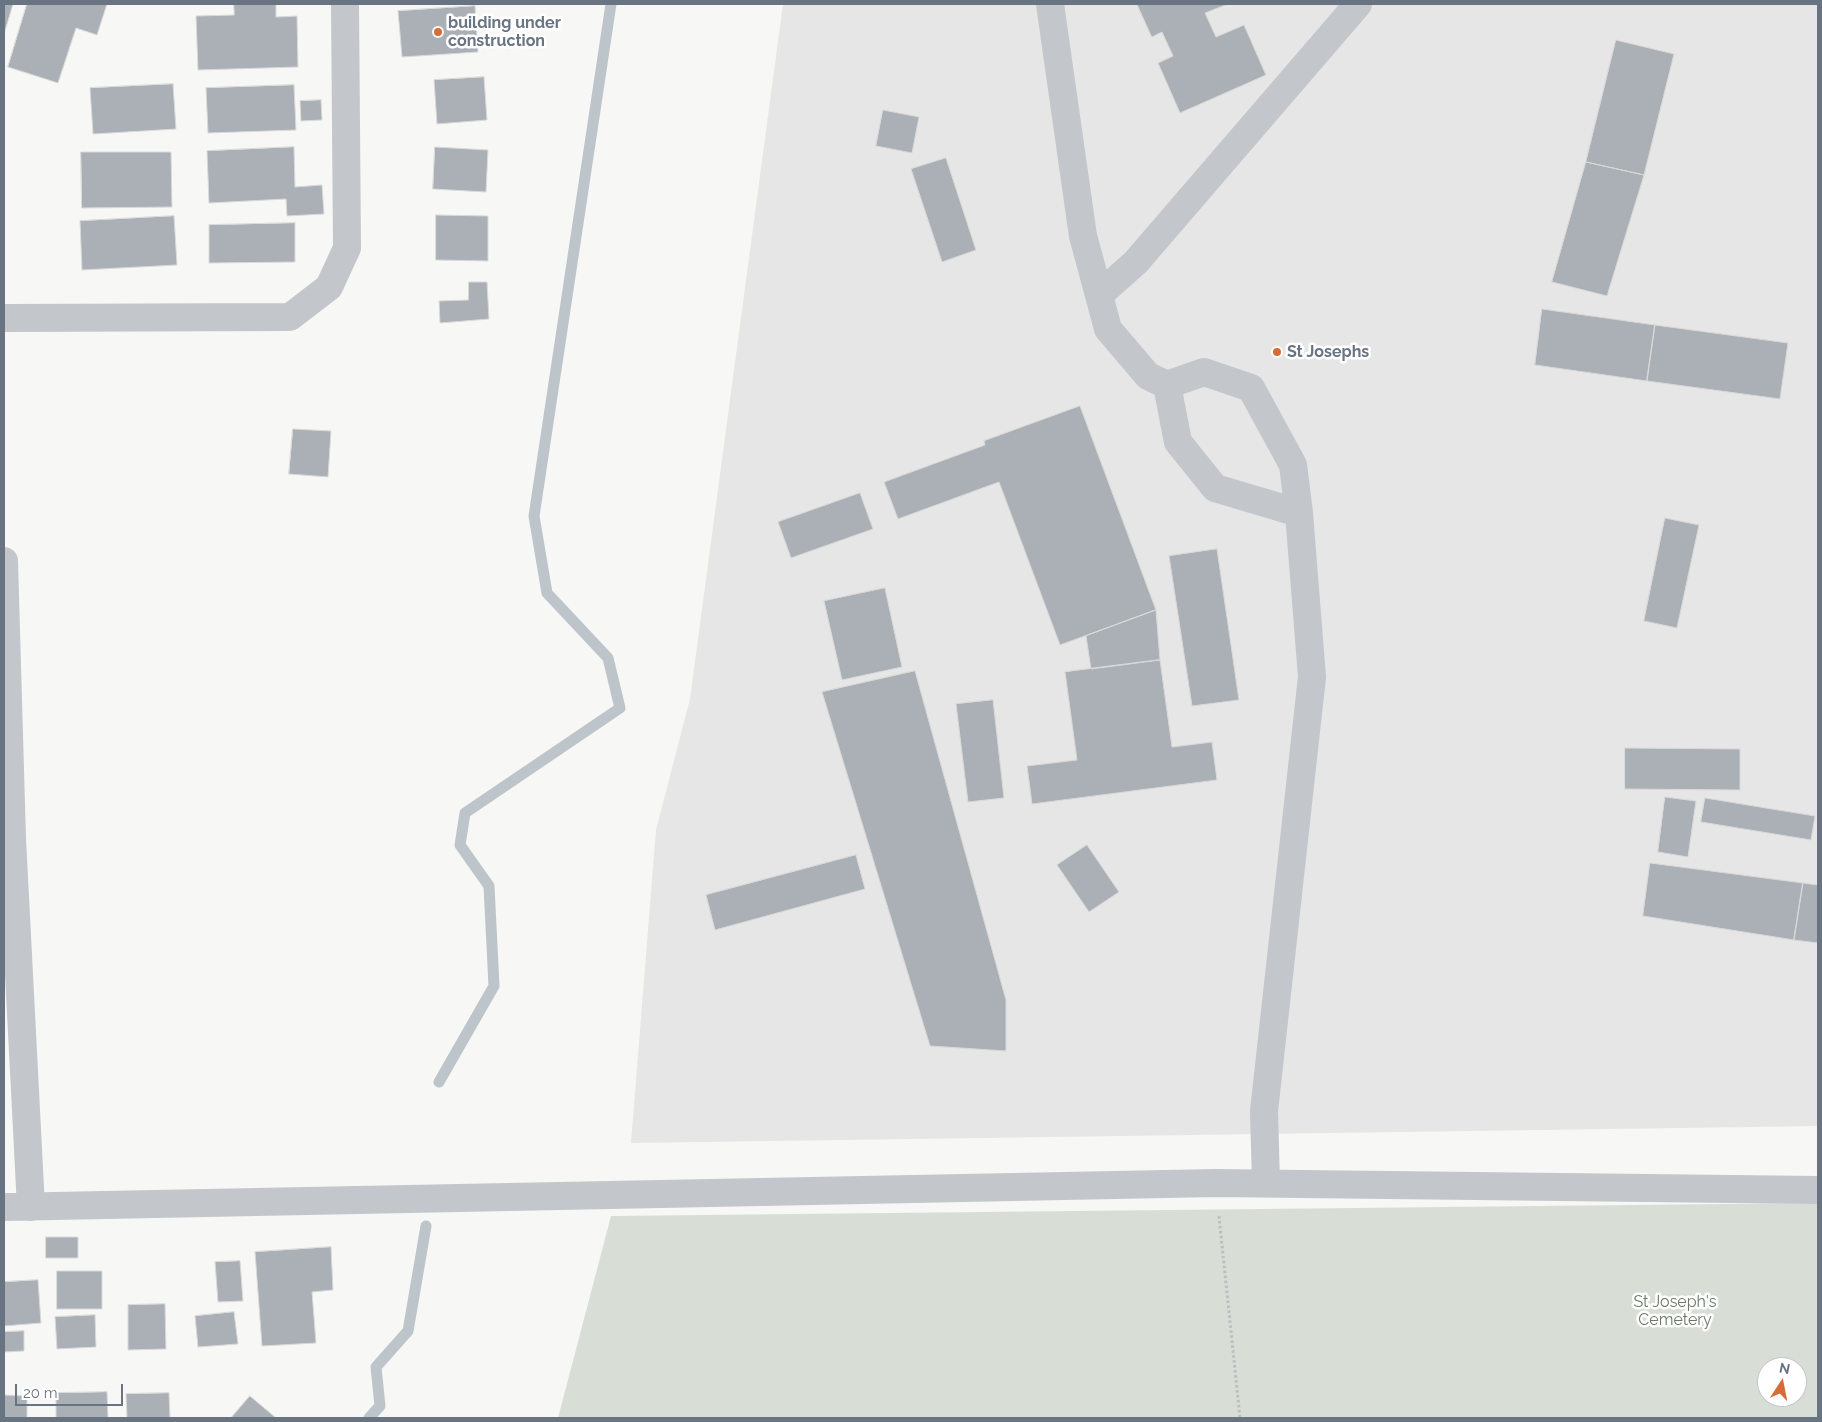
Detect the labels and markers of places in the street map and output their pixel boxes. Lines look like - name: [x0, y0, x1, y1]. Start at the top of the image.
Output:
- place label: building under construction: [448, 13, 561, 51]
- marker: building under construction: [432, 26, 444, 38]
- place label: St Josephs: [1287, 342, 1369, 362]
- marker: St Josephs: [1271, 346, 1283, 358]

